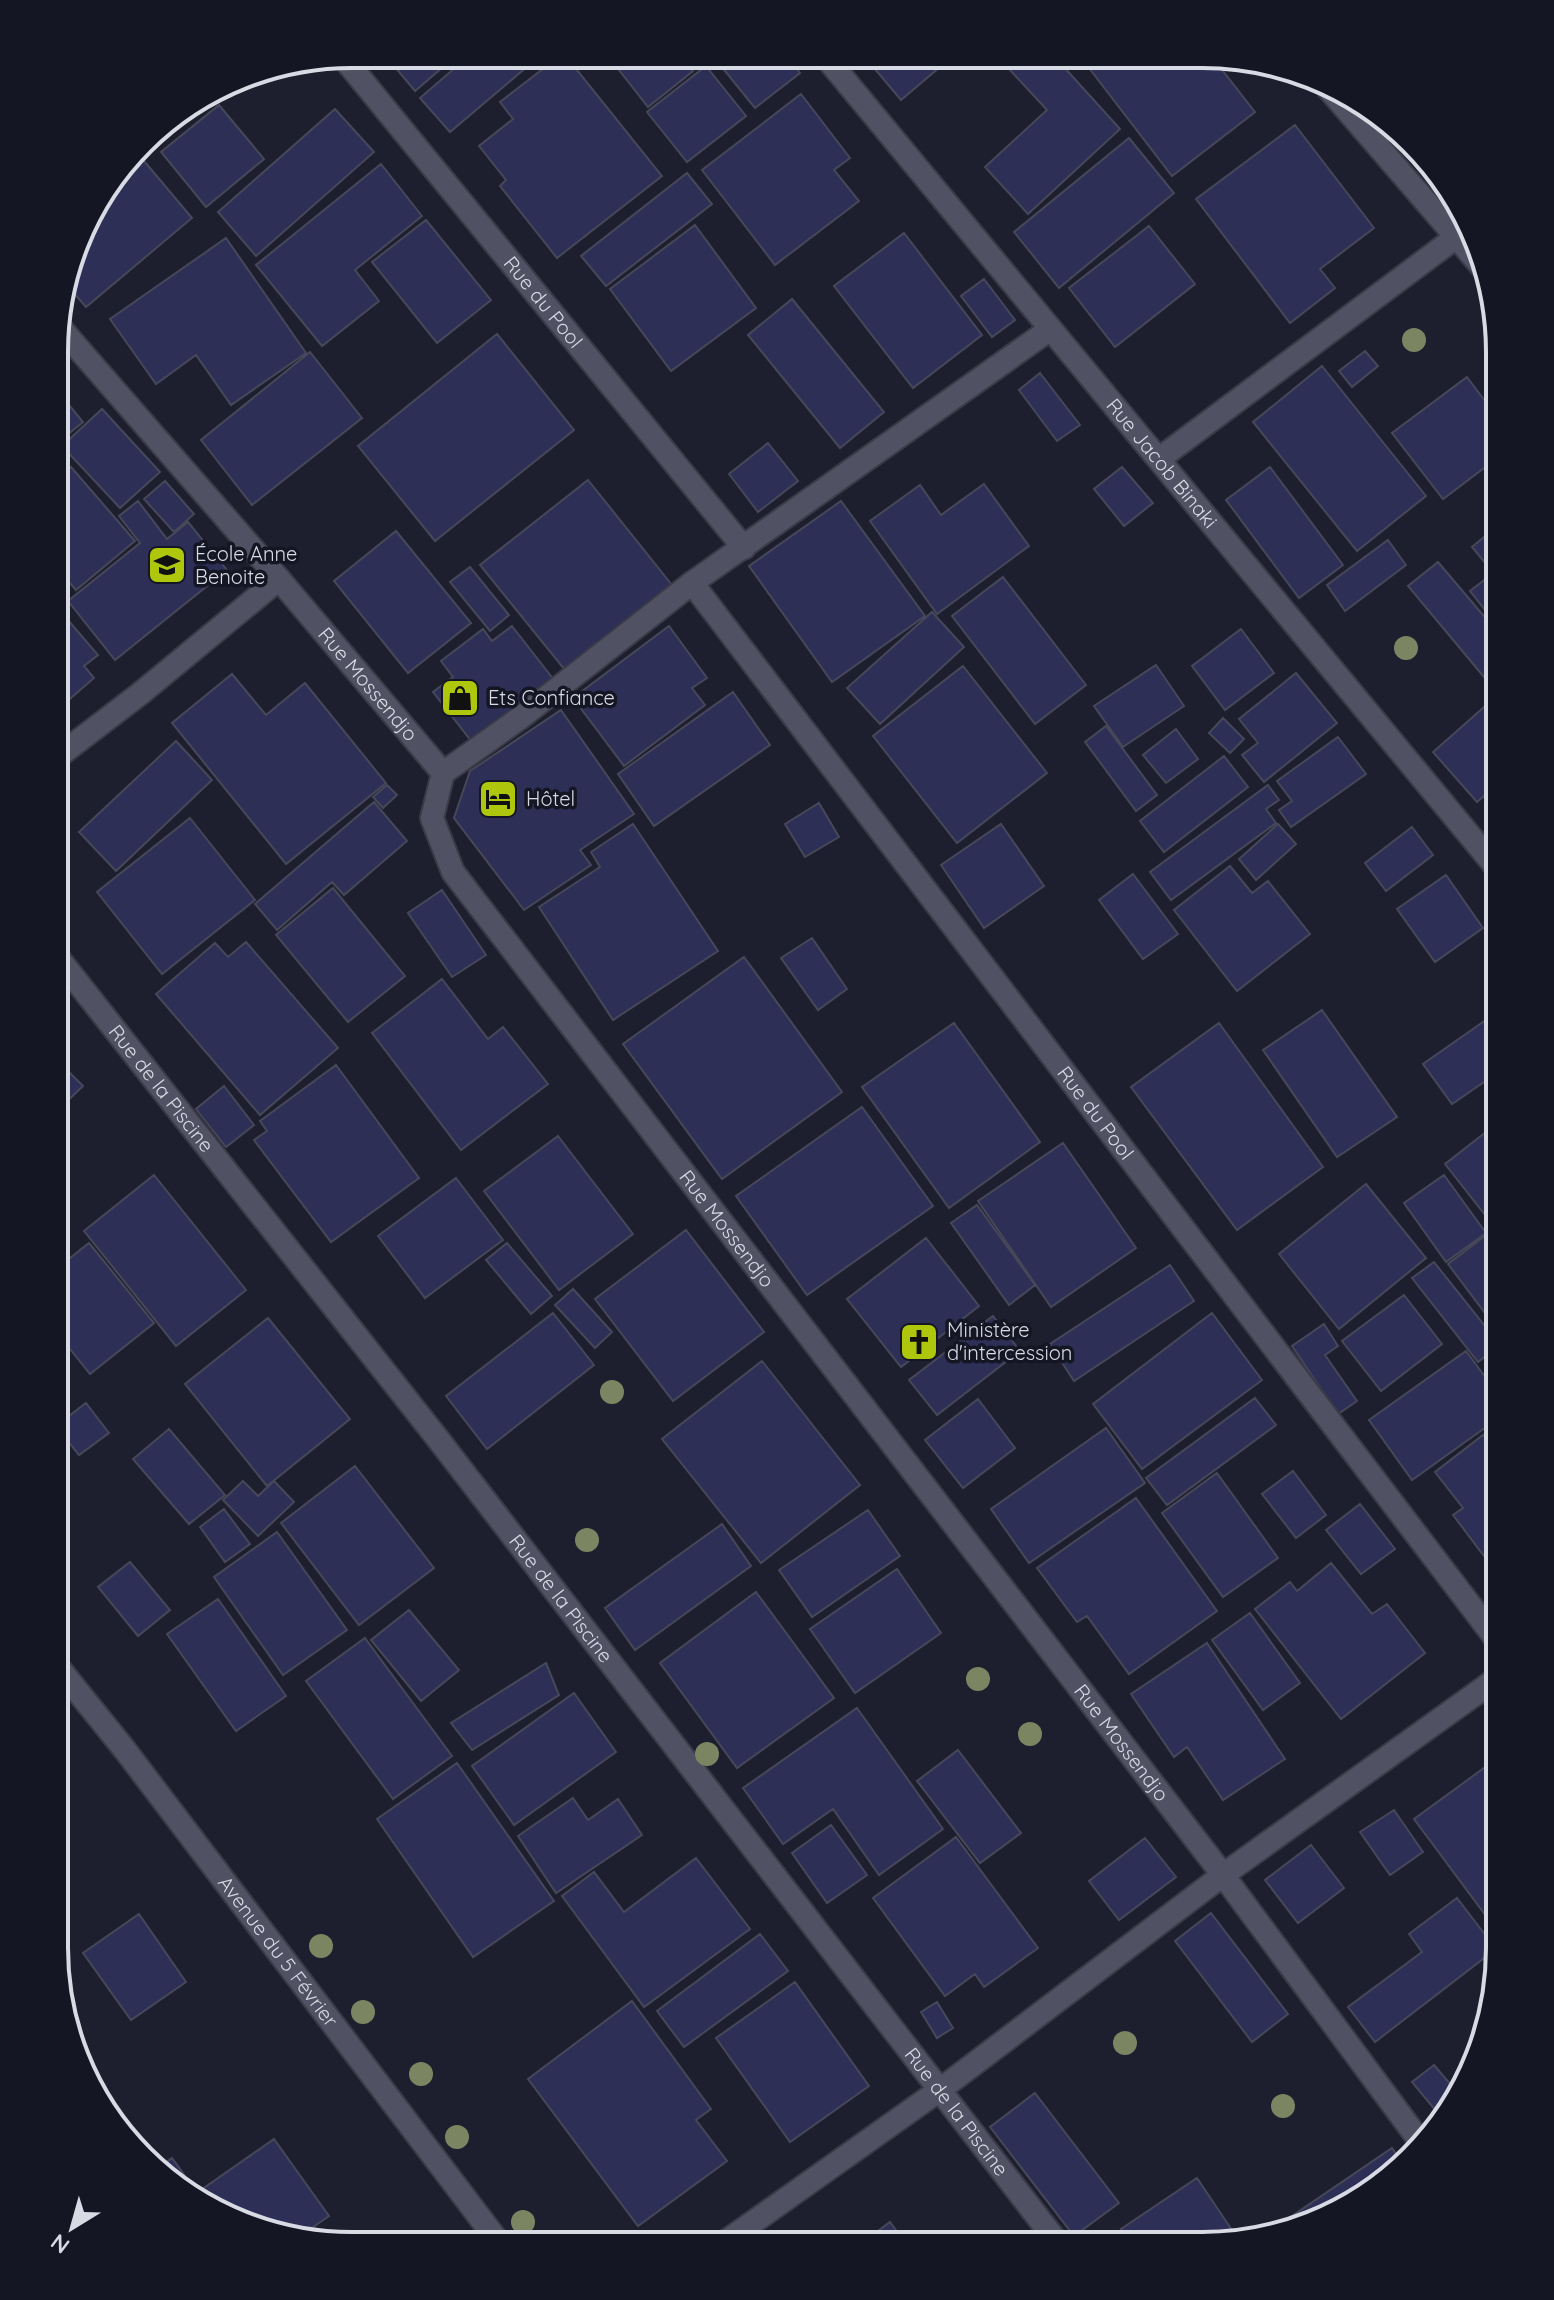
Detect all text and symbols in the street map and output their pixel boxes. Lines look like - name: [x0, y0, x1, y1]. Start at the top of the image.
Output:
- street label: Rue du Pool: [499, 251, 588, 353]
- street label: Rue Jacob Binaki: [1101, 393, 1223, 533]
- place label: École Anne Benoite: [195, 541, 297, 589]
- school or university icon: École Anne Benoite: [146, 544, 188, 586]
- street label: Rue Mossendjo: [313, 622, 424, 746]
- shop icon: Ets Confiance: [439, 677, 481, 719]
- place label: Ets Confiance: [488, 685, 615, 710]
- hotel icon: Hôtel: [477, 778, 519, 820]
- place label: Hôtel: [526, 786, 575, 811]
- street label: Rue de la Piscine: [104, 1019, 220, 1157]
- street label: Rue du Pool: [1052, 1061, 1139, 1164]
- street label: Rue Mossendjo: [674, 1165, 780, 1292]
- place label: Ministère d'intercession: [947, 1317, 1072, 1365]
- church icon: Ministère d'intercession: [898, 1321, 940, 1363]
- street label: Rue de la Piscine: [504, 1529, 619, 1667]
- street label: Rue Mossendjo: [1069, 1679, 1175, 1806]
- street label: Avenue du 5 Février: [213, 1871, 344, 2032]
- street label: Rue de la Piscine: [900, 2042, 1014, 2181]
- north arrow: [32, 2188, 112, 2268]
- text: N: [45, 2228, 75, 2260]

